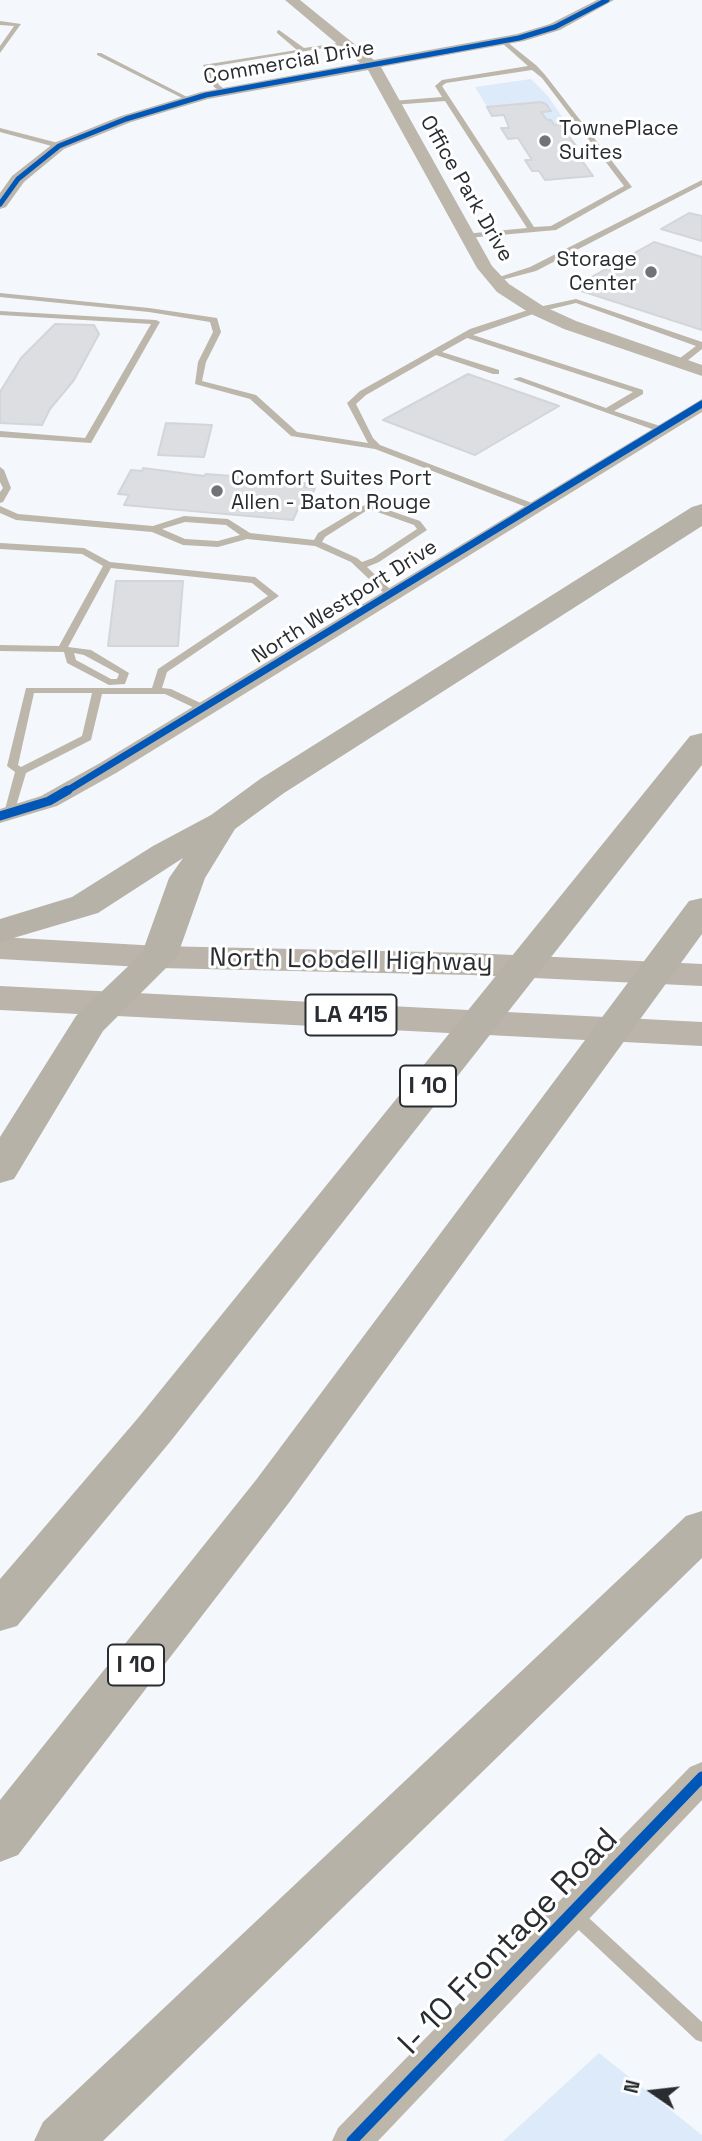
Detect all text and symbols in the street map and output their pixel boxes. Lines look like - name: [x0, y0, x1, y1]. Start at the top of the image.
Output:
- street label: Commercial Drive: [202, 36, 376, 90]
- street label: Office Park Drive: [414, 111, 518, 267]
- place label: TownePlace Suites: [559, 116, 679, 166]
- marker: TownePlace Suites: [537, 133, 553, 149]
- place label: Storage Center: [557, 247, 637, 297]
- marker: Storage Center: [643, 264, 659, 280]
- place label: Comfort Suites Port Allen - Baton Rouge: [231, 466, 432, 516]
- marker: Comfort Suites Port Allen - Baton Rouge: [209, 483, 225, 499]
- street label: North Westport Drive: [248, 535, 442, 669]
- street label: North Lobdell Highway: [209, 943, 493, 979]
- road number: LA 415: [306, 995, 396, 1036]
- road number: I 10: [400, 1066, 456, 1106]
- road number: I 10: [108, 1644, 164, 1686]
- street label: I- 10 Frontage Road: [391, 1821, 627, 2063]
- north arrow: [618, 2057, 688, 2127]
- text: N: [618, 2078, 646, 2096]

